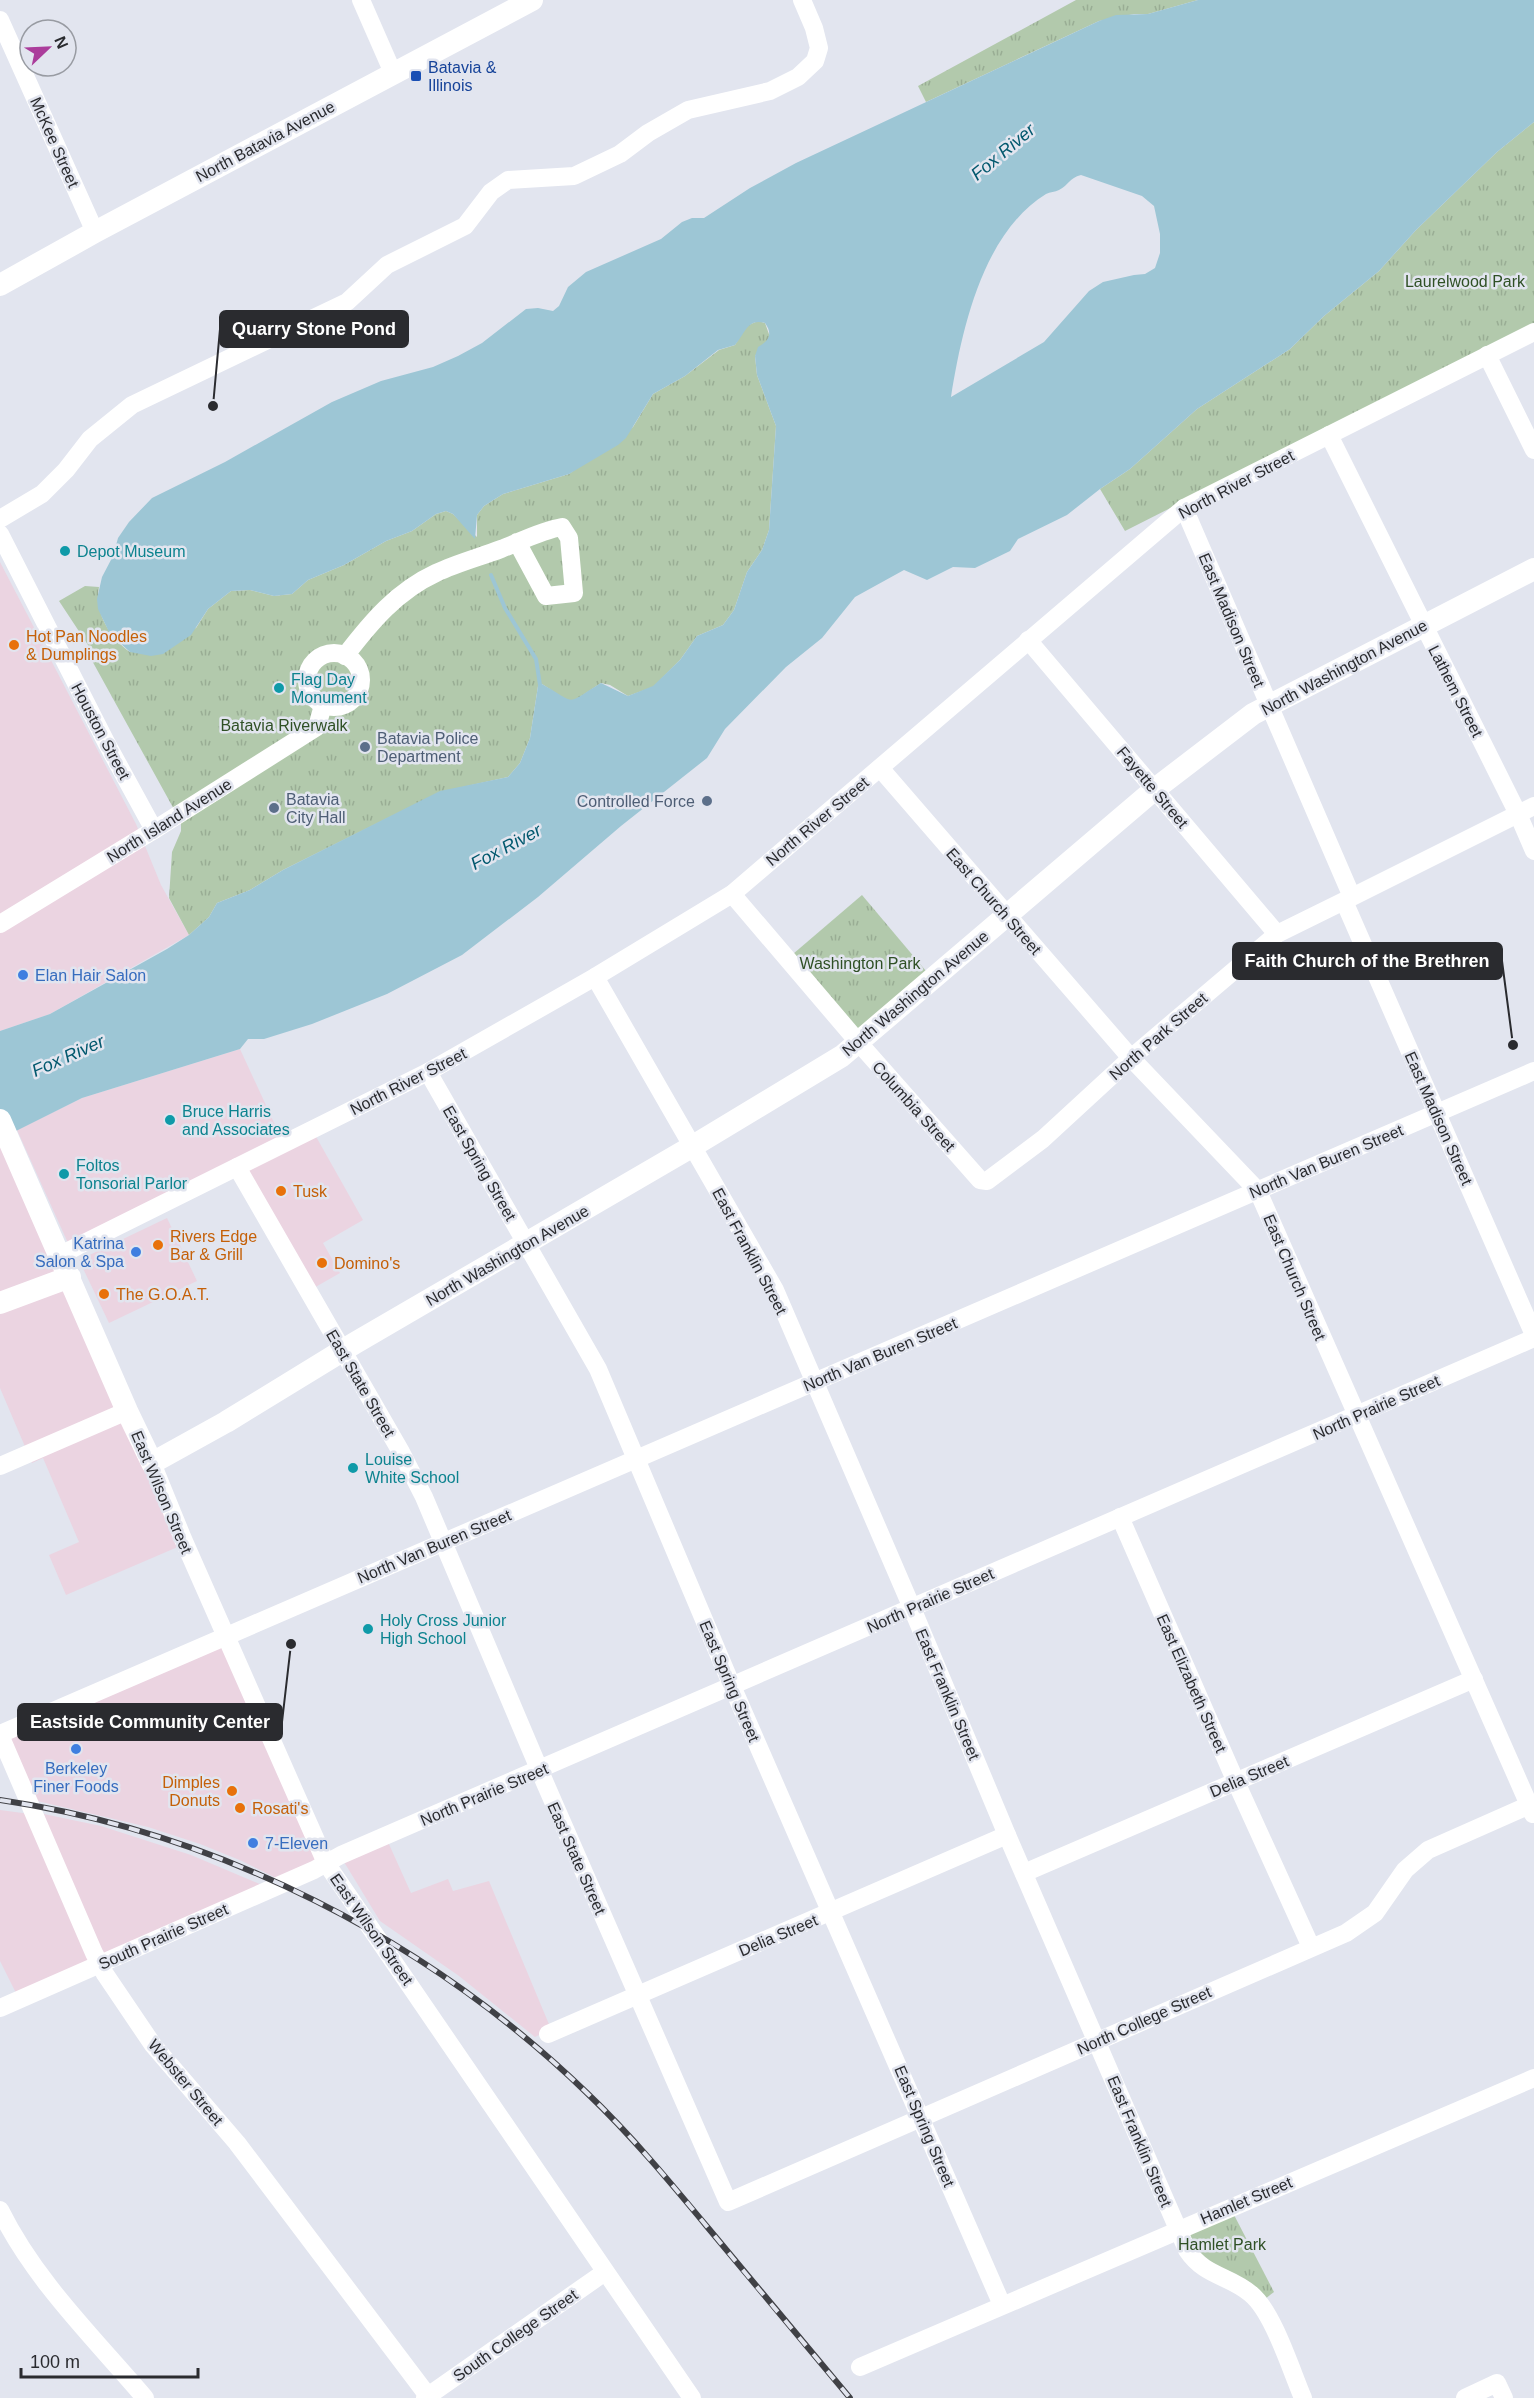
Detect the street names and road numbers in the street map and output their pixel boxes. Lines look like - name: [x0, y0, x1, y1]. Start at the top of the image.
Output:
- street label: McKee Street: [27, 94, 82, 190]
- street label: North Batavia Avenue: [193, 98, 338, 185]
- street label: North River Street: [1176, 447, 1297, 522]
- street label: East Madison Street: [1196, 551, 1268, 690]
- street label: North Washington Avenue: [1259, 616, 1430, 718]
- street label: Lathem Street: [1425, 643, 1486, 740]
- street label: Houston Street: [68, 680, 133, 783]
- street label: Fayette Street: [1114, 743, 1192, 832]
- street label: North River Street: [763, 773, 872, 869]
- street label: North Island Avenue: [104, 775, 235, 866]
- street label: East Church Street: [943, 845, 1045, 958]
- street label: North Washington Avenue: [839, 927, 992, 1059]
- street label: North Park Street: [1106, 989, 1211, 1083]
- street label: North River Street: [347, 1045, 470, 1118]
- street label: East Madison Street: [1401, 1049, 1476, 1188]
- street label: Columbia Street: [869, 1058, 959, 1155]
- street label: East Spring Street: [440, 1103, 520, 1224]
- street label: North Van Buren Street: [1247, 1121, 1406, 1202]
- street label: East Franklin Street: [709, 1185, 790, 1318]
- street label: North Washington Avenue: [423, 1202, 592, 1309]
- street label: East Church Street: [1260, 1212, 1329, 1343]
- street label: North Van Buren Street: [801, 1314, 960, 1395]
- street label: East State Street: [323, 1327, 398, 1440]
- street label: North Prairie Street: [1310, 1372, 1443, 1443]
- street label: East Wilson Street: [128, 1428, 195, 1557]
- street label: North Van Buren Street: [355, 1506, 514, 1587]
- street label: North Prairie Street: [864, 1565, 997, 1636]
- street label: East Elizabeth Street: [1153, 1611, 1230, 1755]
- street label: East Spring Street: [696, 1618, 763, 1745]
- street label: East Franklin Street: [912, 1626, 983, 1763]
- street label: Delia Street: [1207, 1752, 1292, 1801]
- street label: North Prairie Street: [418, 1760, 551, 1829]
- street label: East State Street: [544, 1799, 609, 1917]
- street label: East Wilson Street: [327, 1871, 417, 1989]
- street label: South Prairie Street: [96, 1900, 231, 1973]
- street label: Delia Street: [736, 1911, 821, 1960]
- street label: North College Street: [1075, 1983, 1214, 2058]
- street label: Webster Street: [145, 2036, 227, 2129]
- street label: East Spring Street: [891, 2063, 958, 2190]
- street label: East Franklin Street: [1104, 2073, 1175, 2210]
- street label: Hamlet Street: [1198, 2173, 1295, 2227]
- street label: South College Street: [450, 2286, 581, 2385]

